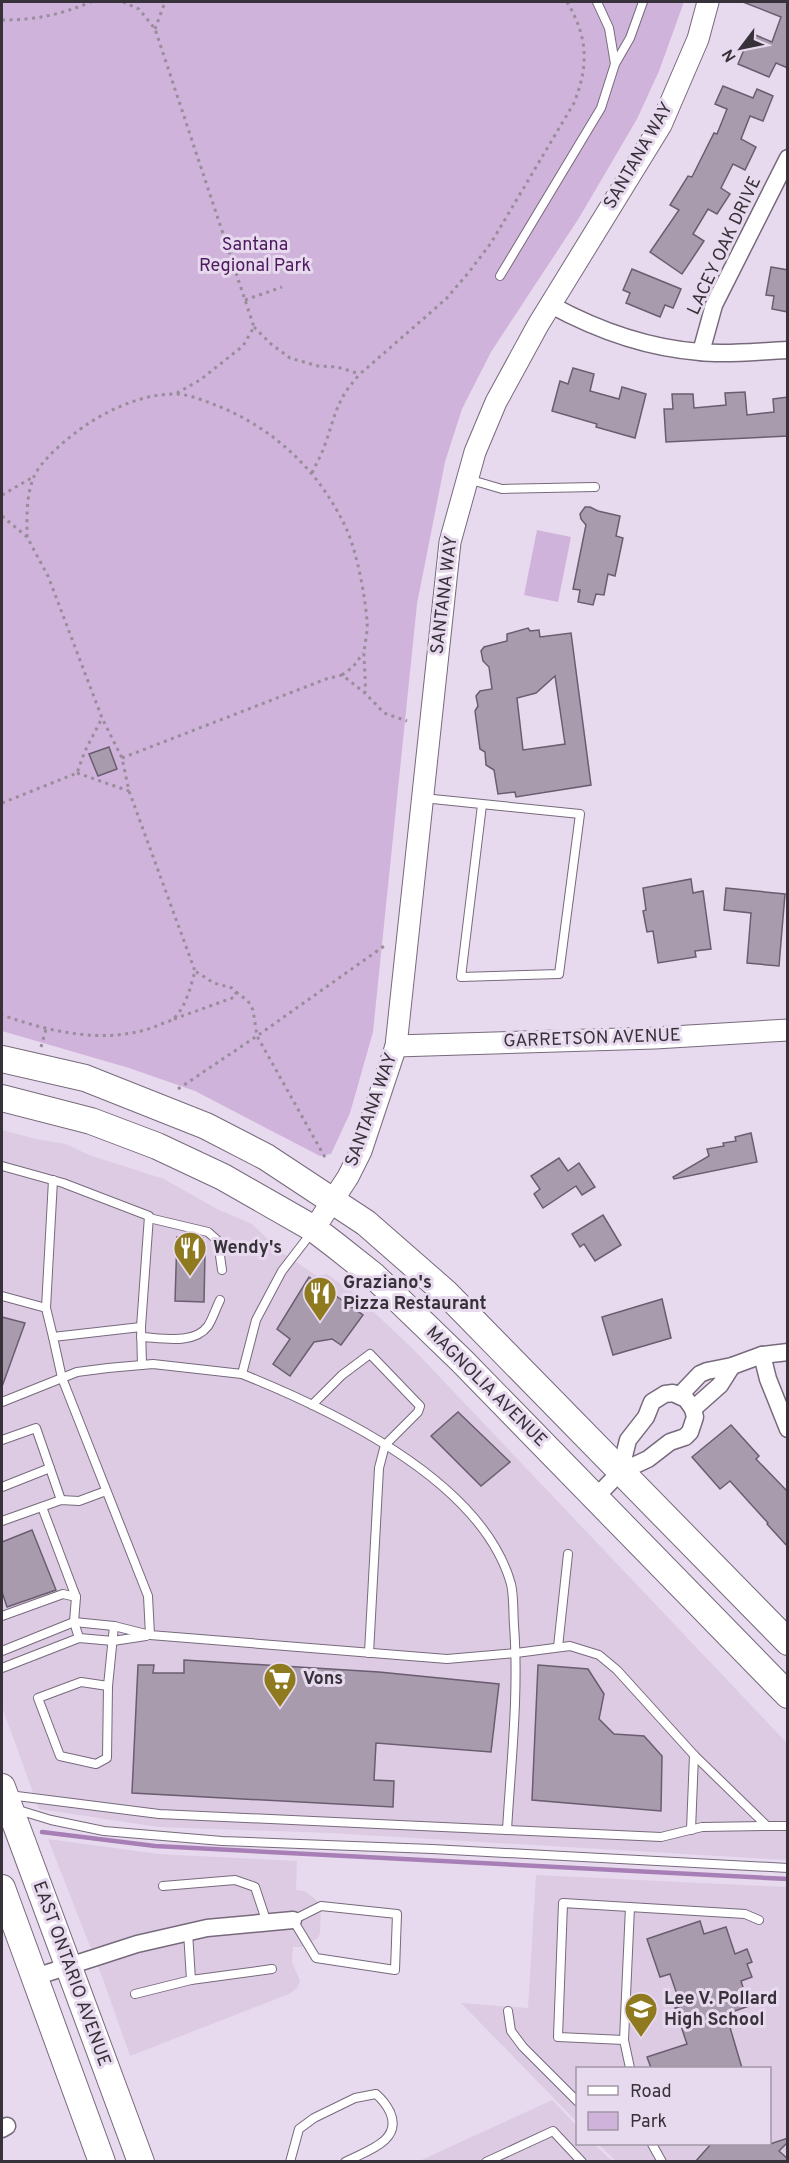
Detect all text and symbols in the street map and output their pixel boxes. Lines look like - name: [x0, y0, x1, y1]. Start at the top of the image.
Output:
- north arrow: [711, 18, 771, 78]
- text: N: [718, 45, 742, 65]
- street label: SANTANA WAY: [599, 99, 679, 213]
- street label: LACEY OAK DRIVE: [683, 173, 767, 319]
- park label: Santana Regional Park: [199, 234, 311, 278]
- street label: SANTANA WAY: [426, 534, 464, 656]
- street label: GARRETSON AVENUE: [503, 1024, 681, 1054]
- street label: SANTANA WAY: [341, 1050, 403, 1170]
- restaurant icon: Wendy's: [172, 1230, 208, 1277]
- place label: Wendy's: [213, 1237, 282, 1260]
- place label: Graziano's Pizza Restaurant: [343, 1272, 487, 1316]
- restaurant icon: Graziano's Pizza Restaurant: [302, 1275, 338, 1322]
- street label: MAGNOLIA AVENUE: [421, 1322, 551, 1452]
- supermarket icon: Vons: [262, 1661, 298, 1708]
- place label: Vons: [303, 1668, 343, 1691]
- street label: EAST ONTARIO AVENUE: [27, 1878, 115, 2070]
- place label: Lee V. Pollard High School: [664, 1988, 777, 2032]
- school or university icon: Lee V. Pollard High School: [623, 1991, 659, 2038]
- legend: [576, 2067, 771, 2145]
- text: Road: [630, 2081, 672, 2104]
- text: Park: [630, 2111, 667, 2134]

